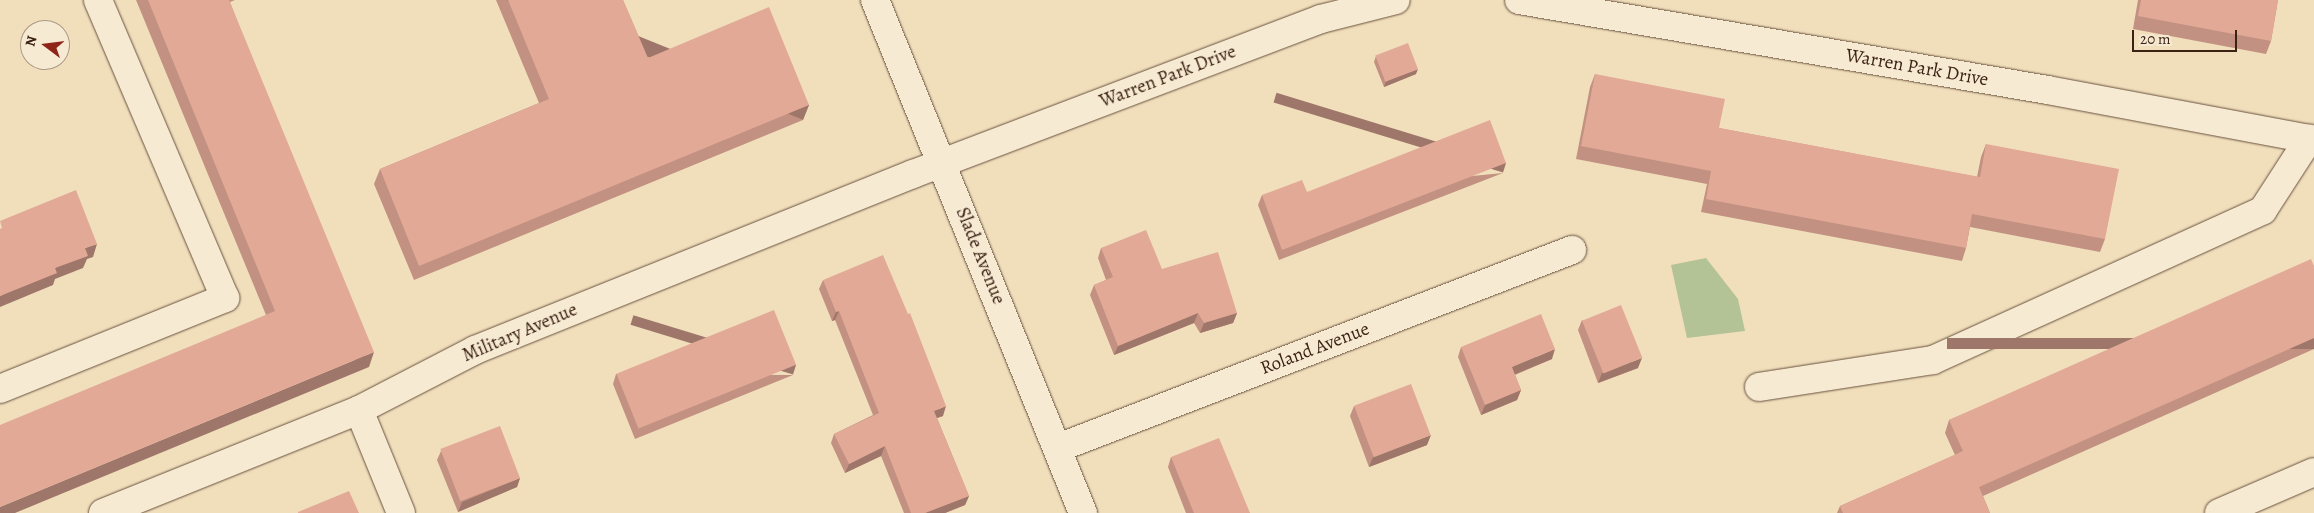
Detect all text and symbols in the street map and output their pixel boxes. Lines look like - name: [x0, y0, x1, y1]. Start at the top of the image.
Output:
- north arrow: [20, 20, 70, 70]
- scale bar: [2134, 20, 2239, 52]
- text: 20 m: [2140, 29, 2171, 49]
- text: N: [20, 34, 41, 49]
- street label: Warren Park Drive: [1097, 41, 1239, 113]
- street label: Warren Park Drive: [1844, 44, 1990, 92]
- street label: Slade Avenue: [950, 204, 1010, 308]
- street label: Military Avenue: [459, 299, 581, 367]
- street label: Roland Avenue: [1257, 318, 1373, 380]

